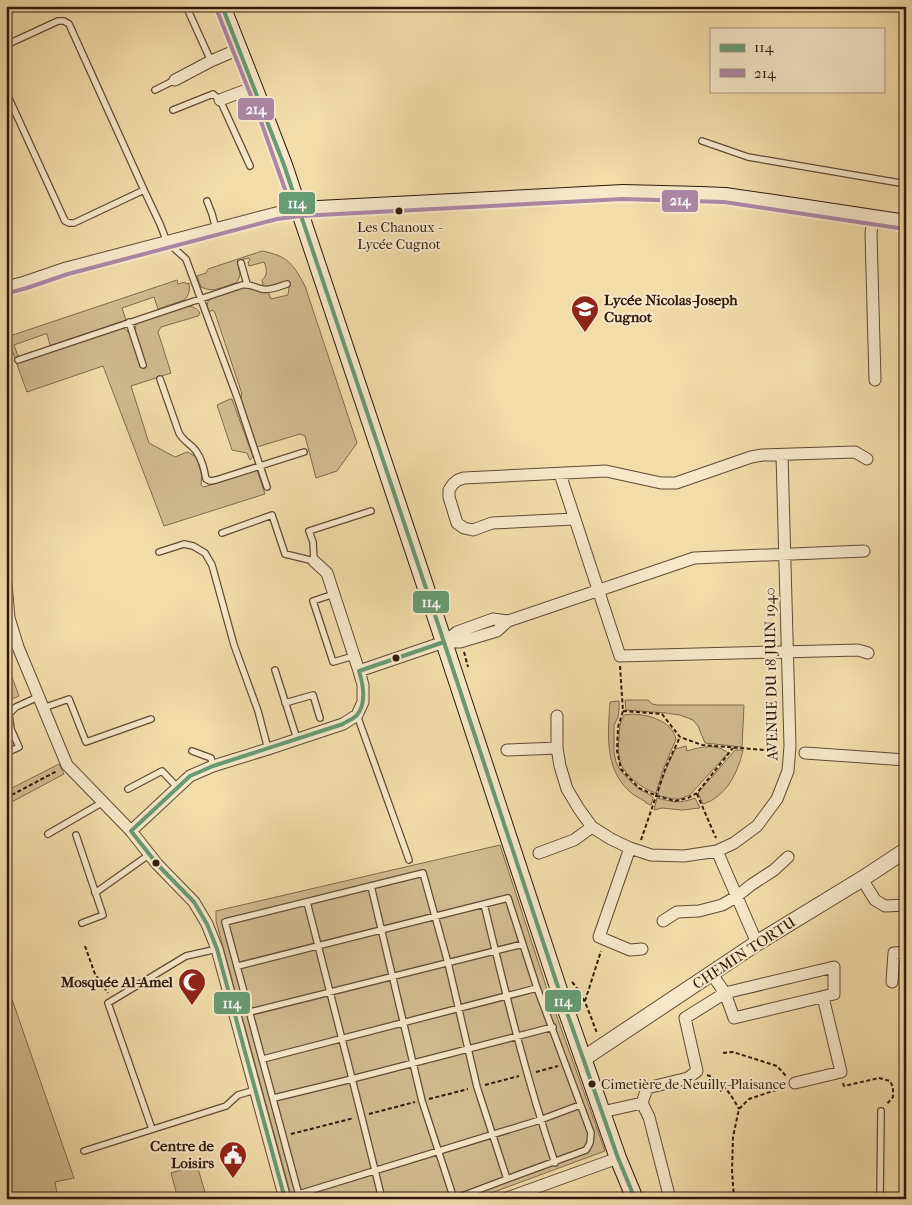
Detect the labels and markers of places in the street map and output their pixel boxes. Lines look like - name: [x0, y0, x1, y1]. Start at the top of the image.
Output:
- marker: Les Chanoux - Lycée Cugnot: [394, 206, 404, 216]
- place label: Les Chanoux - Lycée Cugnot: [357, 219, 443, 253]
- place label: Lycée Nicolas-Joseph Cugnot: [604, 291, 738, 326]
- school or university icon: Lycée Nicolas-Joseph Cugnot: [570, 294, 600, 333]
- unlabelled marker: [391, 653, 401, 663]
- unlabelled marker: [151, 858, 161, 868]
- mosque icon: Mosquée Al-Amel: [177, 967, 207, 1006]
- place label: Mosquée Al-Amel: [60, 973, 174, 991]
- place label: Cimetière de Neuilly-Plaisance: [601, 1076, 786, 1093]
- marker: Cimetière de Neuilly-Plaisance: [587, 1079, 597, 1089]
- place label: Centre de Loisirs: [150, 1137, 215, 1172]
- public building icon: Centre de Loisirs: [218, 1140, 248, 1179]

